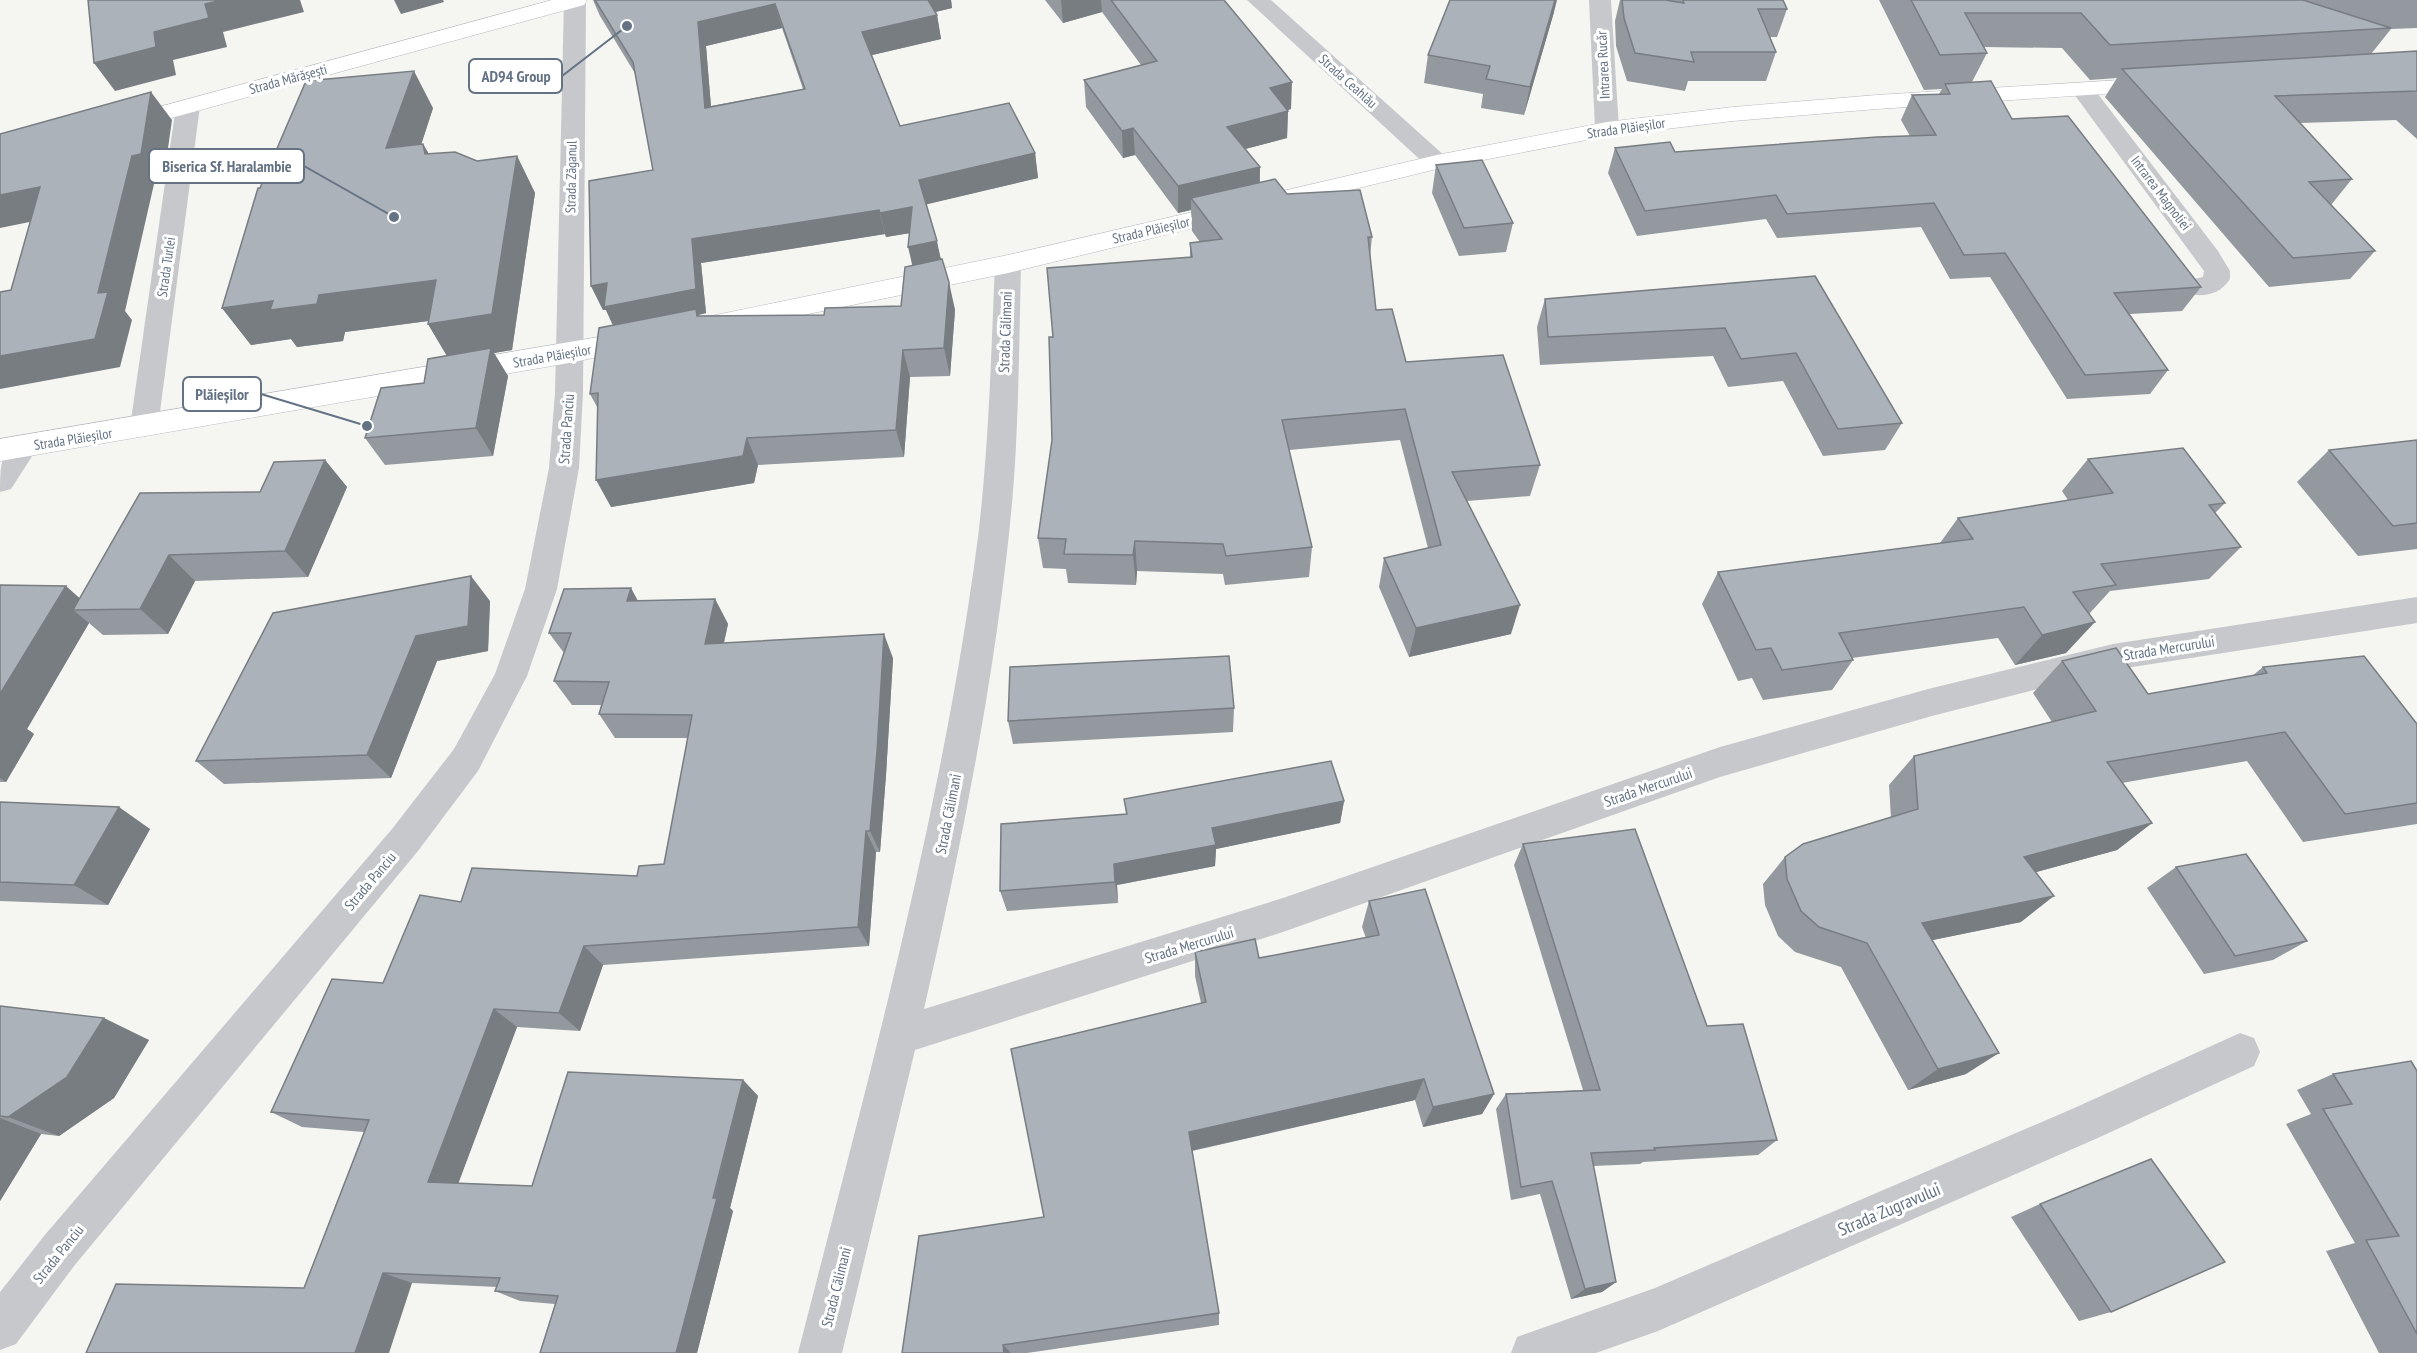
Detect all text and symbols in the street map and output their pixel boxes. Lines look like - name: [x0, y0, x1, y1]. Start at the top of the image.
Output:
- street label: Intrarea Rucăr: [1592, 30, 1614, 99]
- street label: Strada Ceahlău: [1315, 50, 1381, 112]
- callout: AD94 Group: [469, 59, 562, 93]
- street label: Strada Mărășești: [247, 60, 329, 98]
- text: AD94 Group: [480, 66, 551, 86]
- street label: Strada Plăieșilor: [1586, 114, 1666, 142]
- street label: Strada Zăganul: [561, 140, 581, 213]
- callout: Biserica Sf. Haralambie: [149, 149, 304, 183]
- street label: Intrarea Magnoliei: [2127, 152, 2195, 234]
- text: Biserica Sf. Haralambie: [162, 156, 292, 176]
- street label: Strada Plăieșilor: [1111, 212, 1192, 248]
- street label: Strada Turlei: [153, 236, 179, 298]
- street label: Strada Călimani: [994, 291, 1016, 373]
- street label: Strada Plăieșilor: [512, 340, 593, 372]
- callout: Plăieșilor: [183, 377, 261, 411]
- text: Plăieșilor: [195, 384, 249, 404]
- street label: Strada Panciu: [554, 393, 578, 465]
- street label: Strada Plăieșilor: [33, 424, 113, 454]
- street label: Strada Mercurului: [2122, 631, 2216, 665]
- street label: Strada Mercurului: [1601, 763, 1695, 811]
- street label: Strada Călimani: [931, 772, 965, 856]
- street label: Strada Panciu: [340, 848, 400, 914]
- street label: Strada Mercurului: [1142, 922, 1236, 968]
- street label: Strada Zugravului: [1834, 1177, 1944, 1241]
- street label: Strada Panciu: [28, 1221, 88, 1287]
- street label: Strada Călimani: [817, 1245, 855, 1329]

